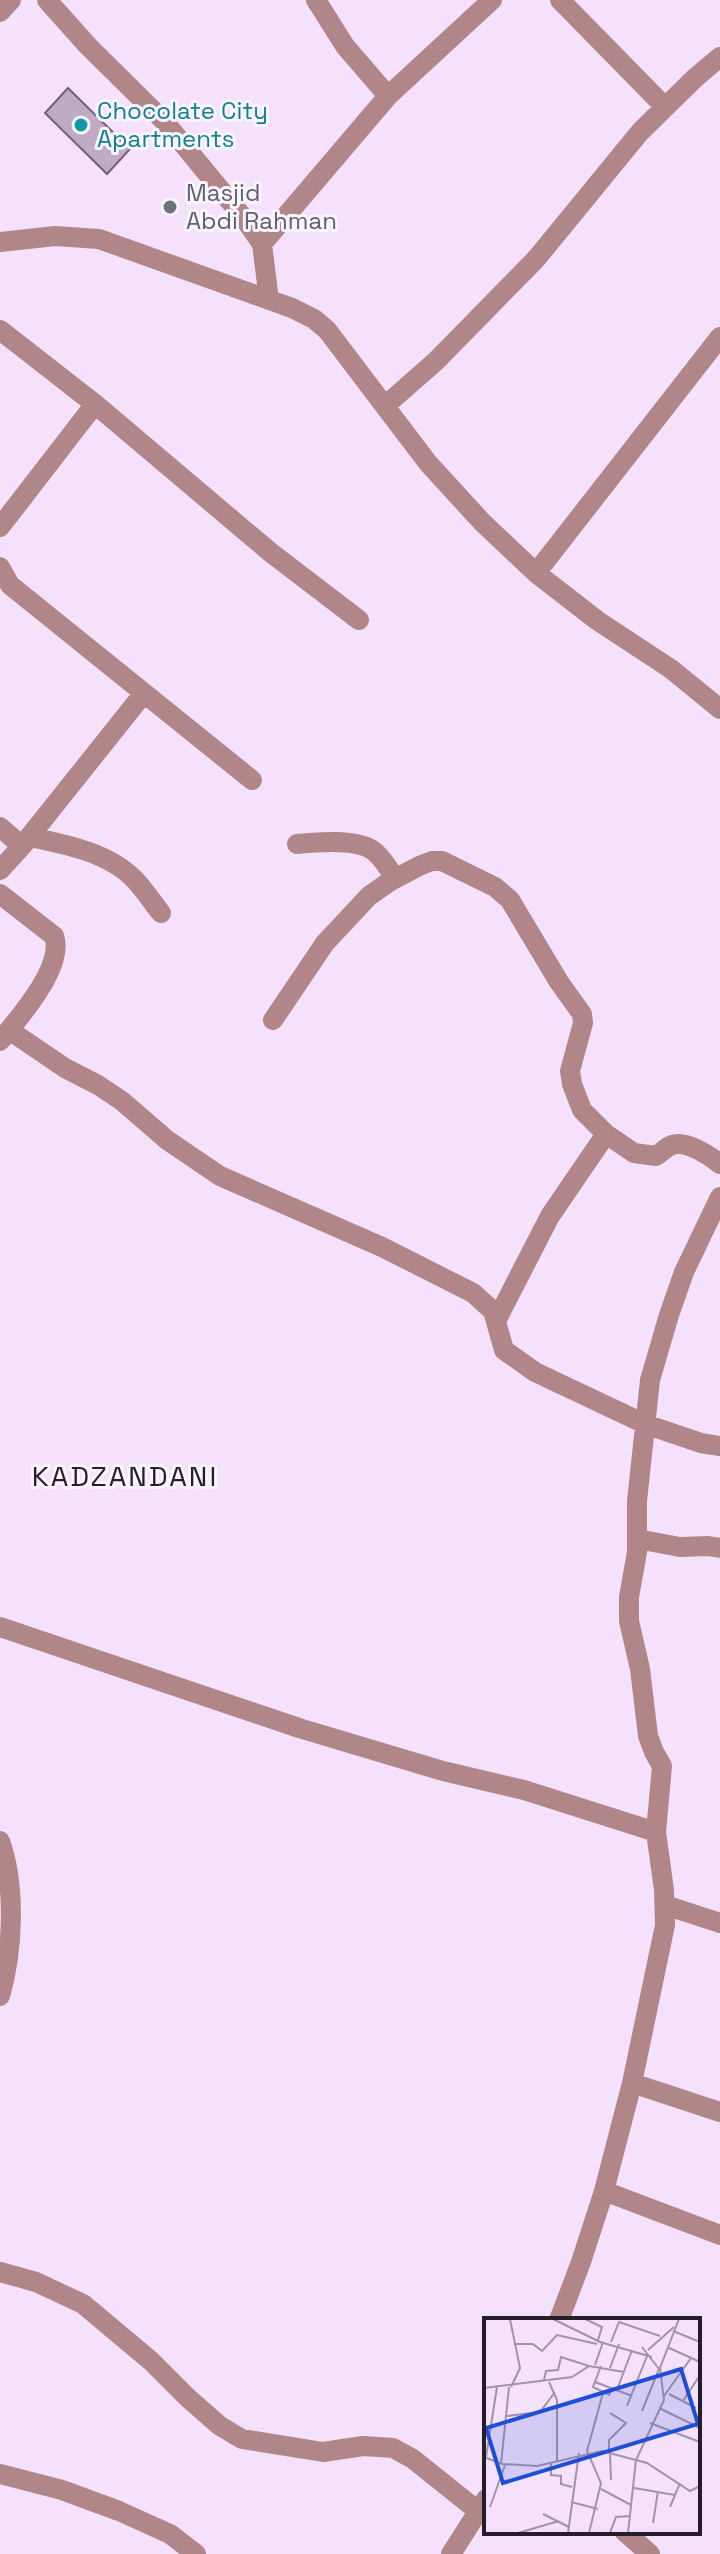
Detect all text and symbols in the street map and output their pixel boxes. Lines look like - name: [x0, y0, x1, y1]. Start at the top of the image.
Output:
- place label: Chocolate City Apartments: [97, 95, 268, 154]
- marker: Chocolate City Apartments: [72, 116, 90, 134]
- place label: Masjid Abdi Rahman: [186, 177, 337, 236]
- marker: Masjid Abdi Rahman: [161, 198, 179, 216]
- district label: KADZANDANI: [32, 1458, 218, 1494]
- inset map: [484, 2318, 700, 2534]

